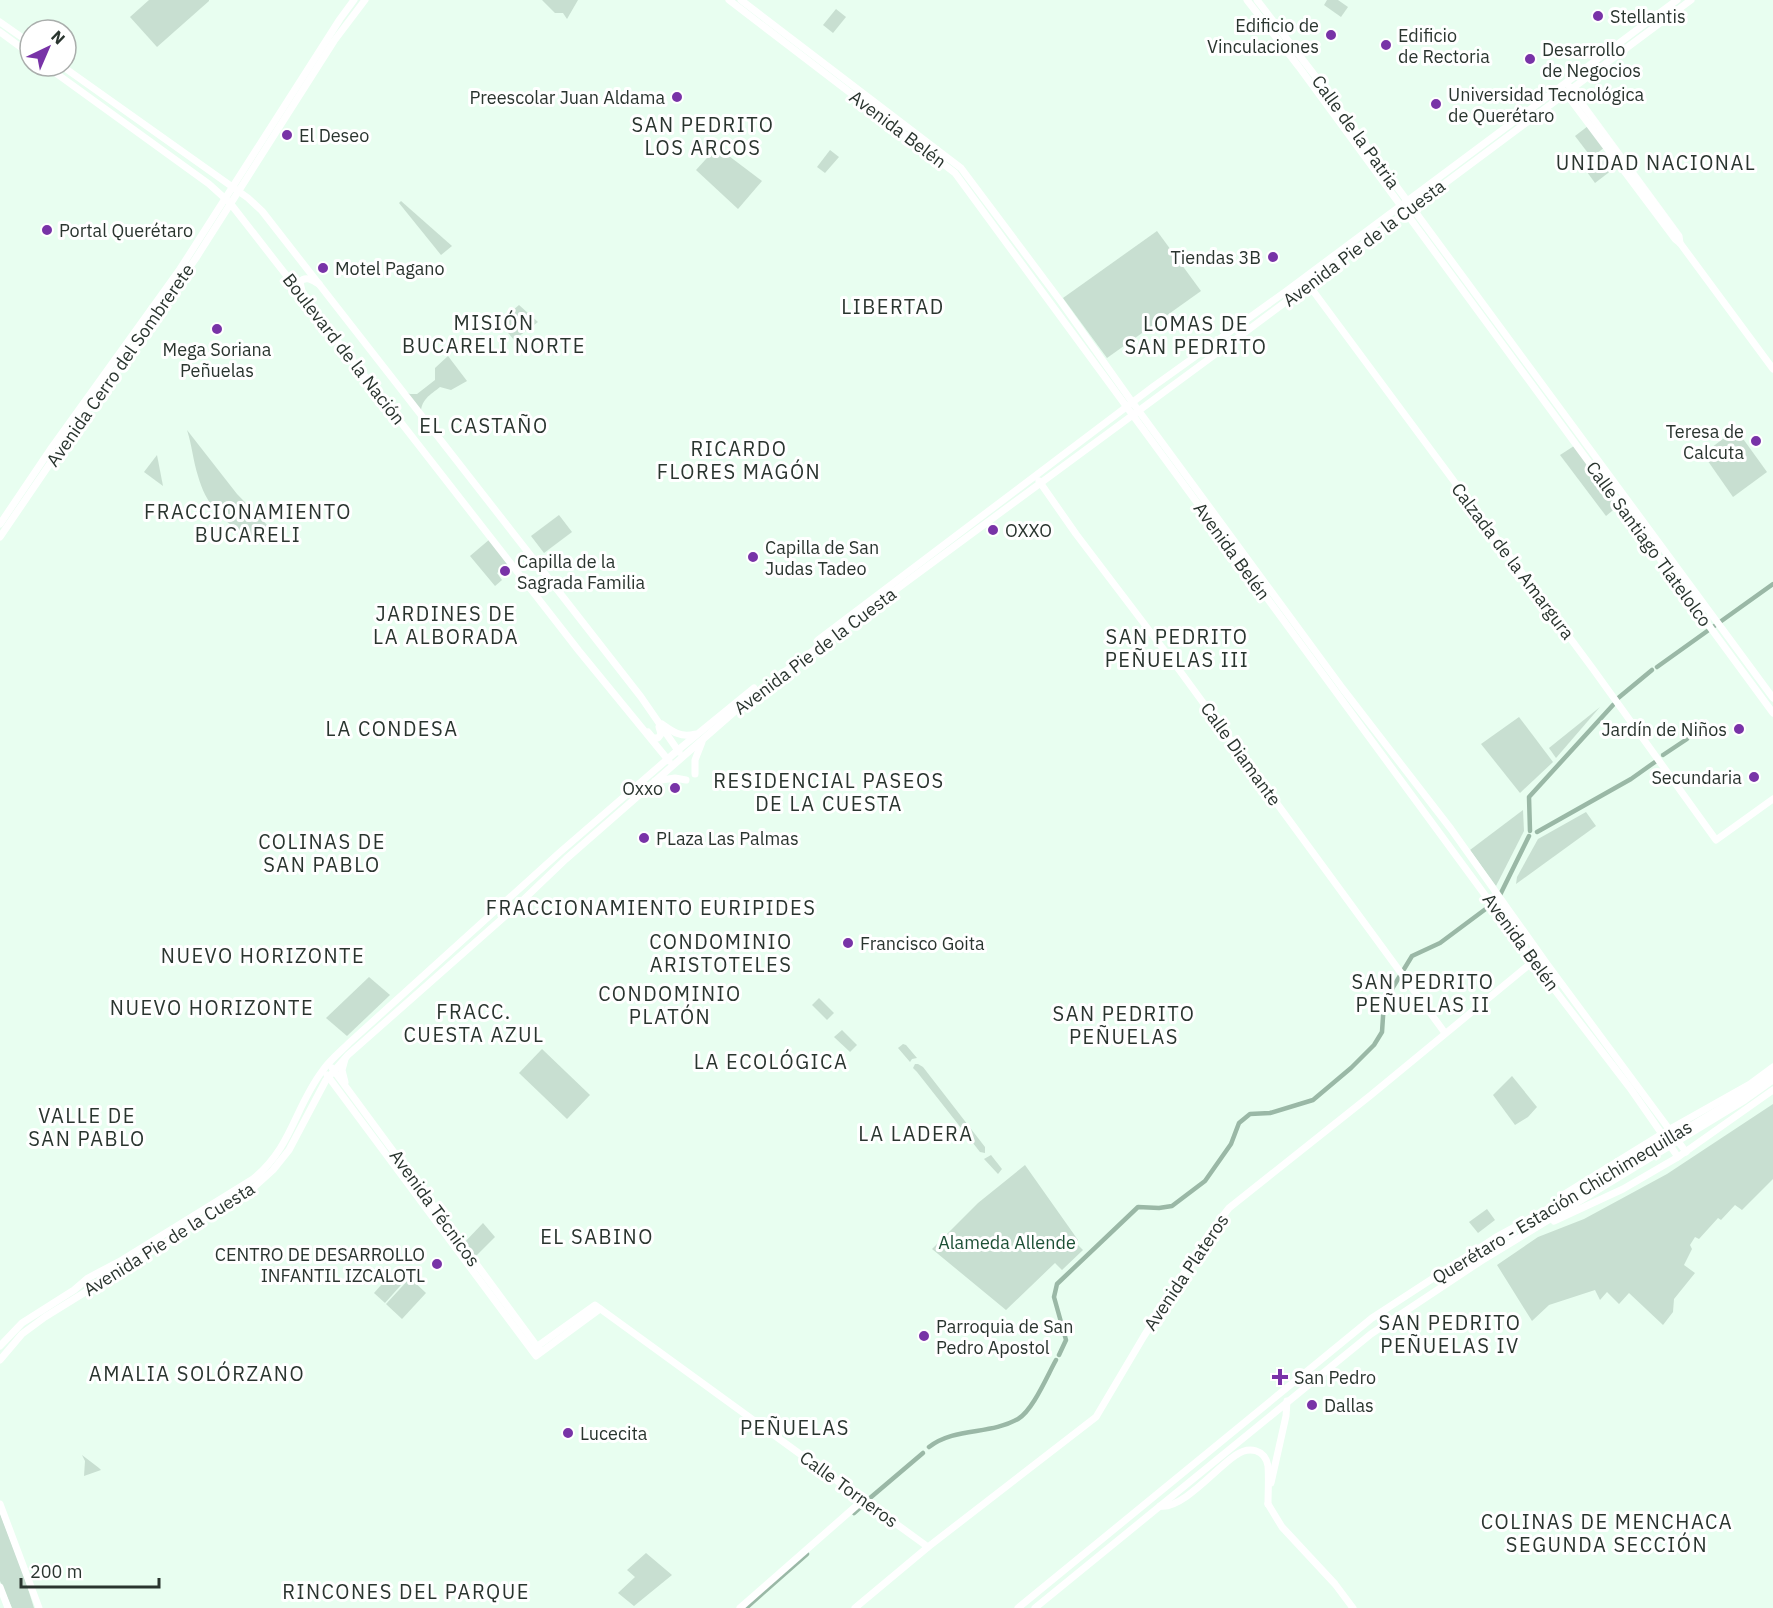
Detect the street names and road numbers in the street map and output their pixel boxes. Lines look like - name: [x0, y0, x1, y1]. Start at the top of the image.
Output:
- street label: Calle de la Patria: [1307, 70, 1405, 194]
- street label: Avenida Belén: [845, 85, 951, 173]
- street label: Avenida Pie de la Cuesta: [1278, 174, 1450, 312]
- street label: Avenida Cerro del Sombrerete: [41, 259, 199, 471]
- street label: Boulevard de la Nación: [278, 269, 410, 429]
- street label: Calle Santiago Tlatelolco: [1581, 457, 1717, 631]
- street label: Calzada de la Amargura: [1447, 478, 1580, 644]
- street label: Avenida Belén: [1189, 498, 1275, 604]
- street label: Avenida Pie de la Cuesta: [729, 582, 901, 720]
- street label: Calle Diamante: [1196, 698, 1286, 810]
- street label: Avenida Belén: [1478, 889, 1564, 995]
- street label: Querétaro - Estación Chichimequillas: [1428, 1115, 1696, 1289]
- street label: Avenida Técnicos: [385, 1145, 485, 1271]
- street label: Avenida Pie de la Cuesta: [79, 1177, 259, 1301]
- street label: Avenida Plateros: [1139, 1209, 1233, 1335]
- street label: Calle Torneros: [795, 1446, 903, 1532]

